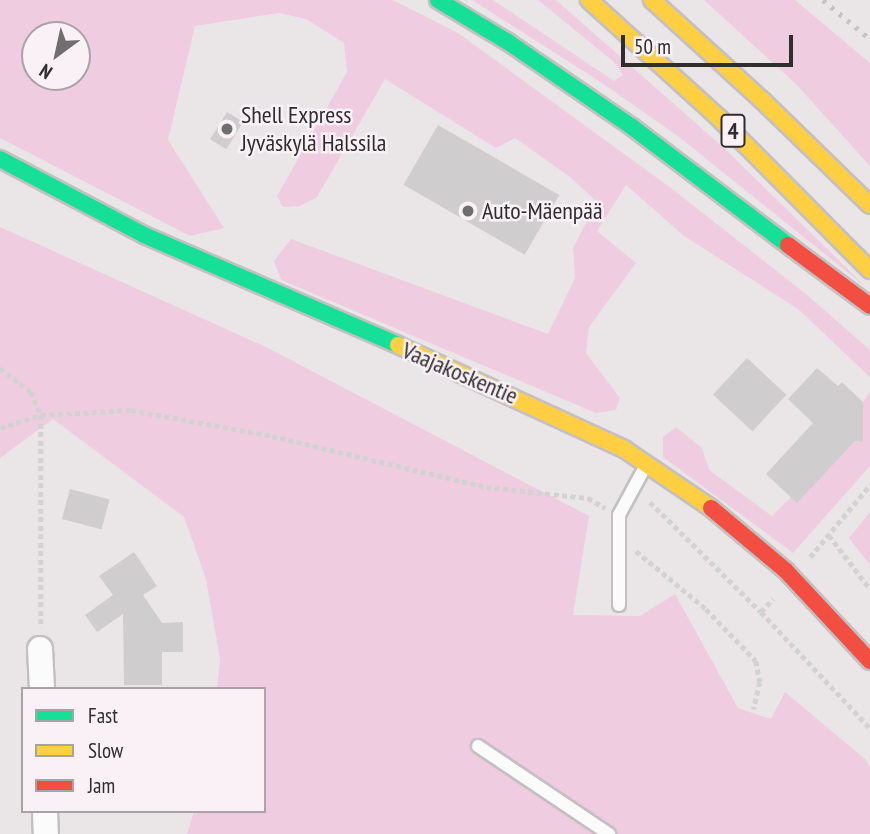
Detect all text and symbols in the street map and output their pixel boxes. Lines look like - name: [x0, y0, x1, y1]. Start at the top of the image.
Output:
- north arrow: [21, 21, 91, 91]
- scale bar: [625, 21, 796, 65]
- text: 50 m: [634, 33, 671, 60]
- text: N: [35, 59, 56, 85]
- place label: Shell Express Jyväskylä Halssila: [241, 101, 386, 157]
- road number: 4: [719, 112, 747, 150]
- marker: Shell Express Jyväskylä Halssila: [219, 121, 235, 137]
- place label: Auto-Mäenpää: [482, 197, 603, 225]
- marker: Auto-Mäenpää: [460, 203, 476, 219]
- street label: Vaajakoskentie: [398, 336, 522, 410]
- legend: [21, 687, 266, 813]
- text: Fast: [88, 702, 118, 729]
- text: Slow: [88, 737, 123, 764]
- text: Jam: [88, 772, 115, 799]

